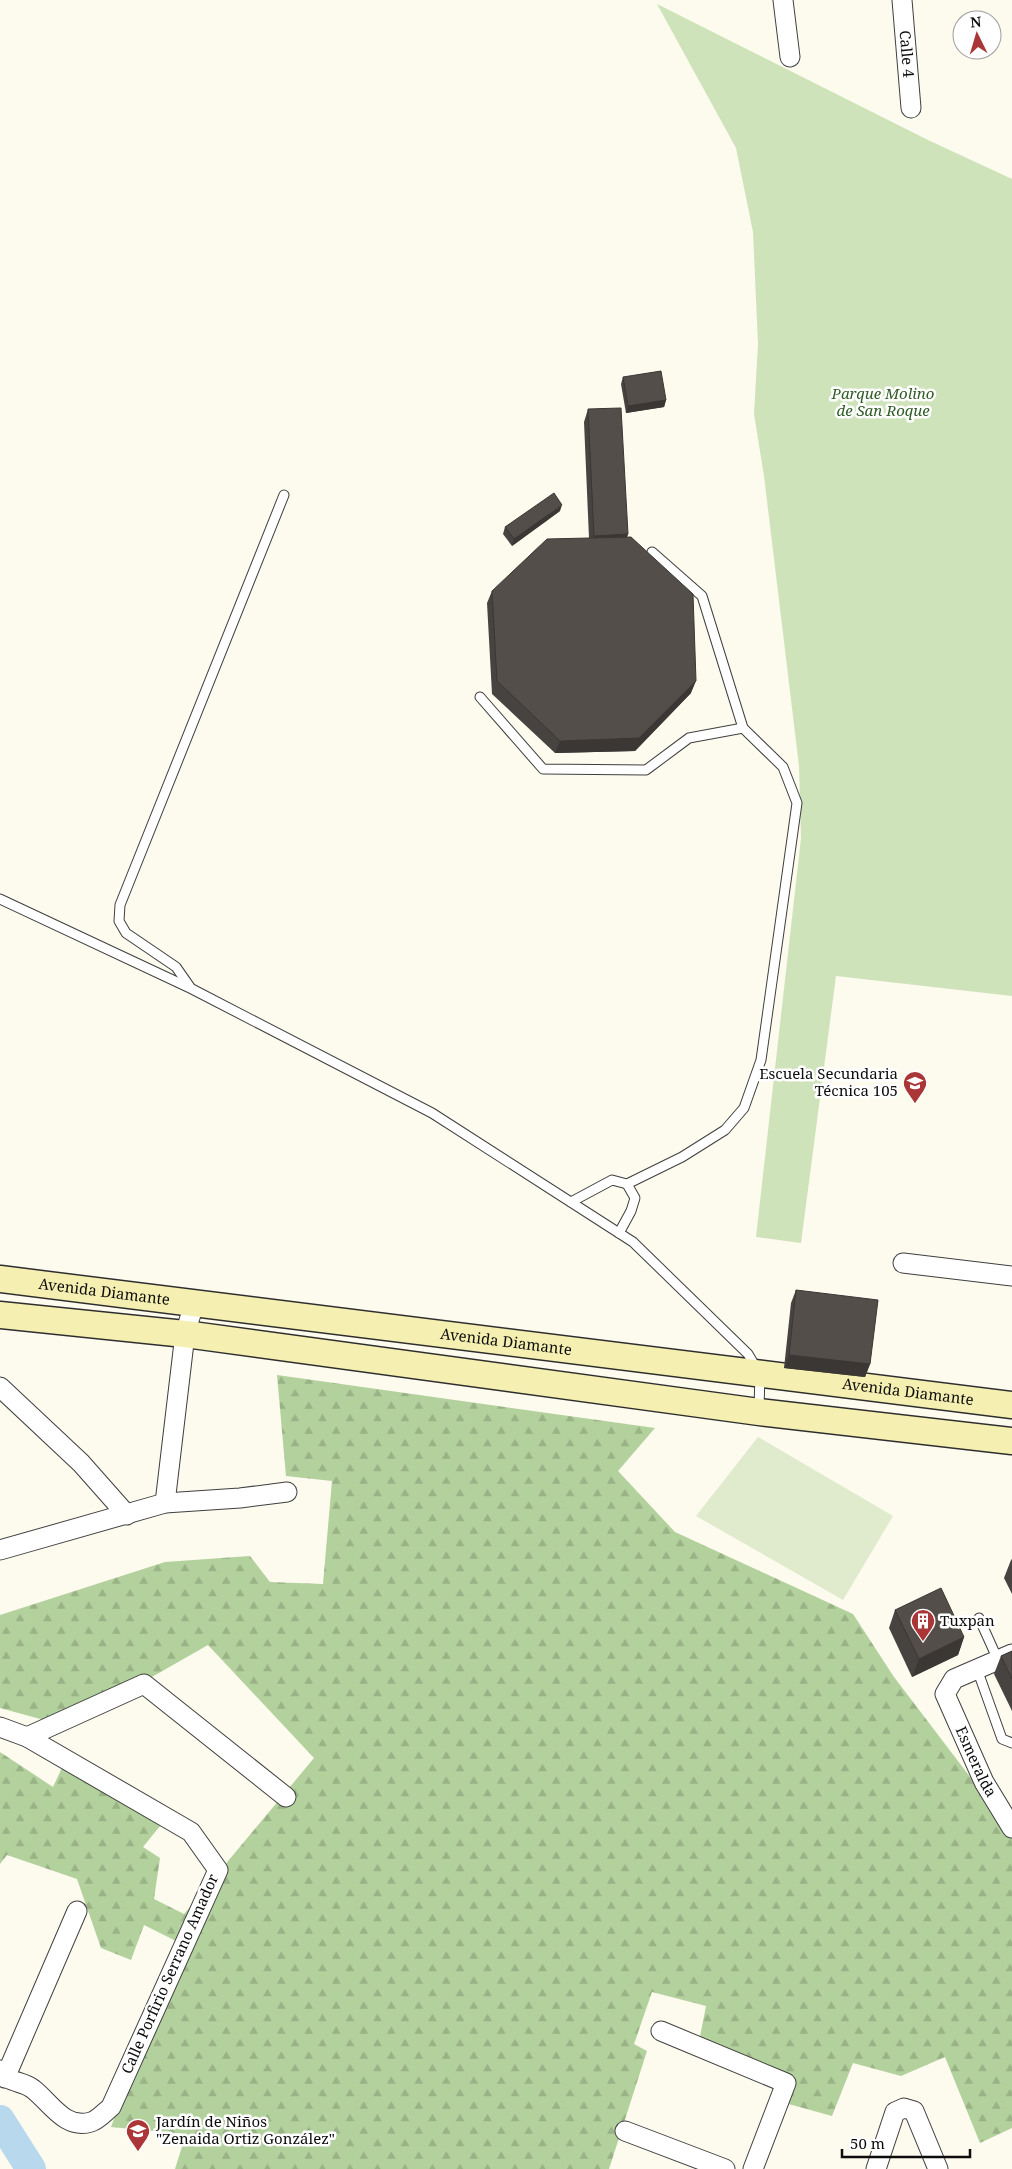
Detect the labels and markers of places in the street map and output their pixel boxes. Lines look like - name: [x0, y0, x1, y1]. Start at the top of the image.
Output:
- place label: Escuela Secundaria Técnica 105: [759, 1063, 898, 1100]
- school or university icon: Escuela Secundaria Técnica 105: [902, 1070, 928, 1104]
- building icon: Tuxpan: [910, 1608, 936, 1642]
- place label: Tuxpan: [940, 1610, 995, 1630]
- place label: Jardín de Niños "Zenaida Ortiz González": [155, 2111, 335, 2148]
- school or university icon: Jardín de Niños "Zenaida Ortiz González": [125, 2118, 151, 2152]

